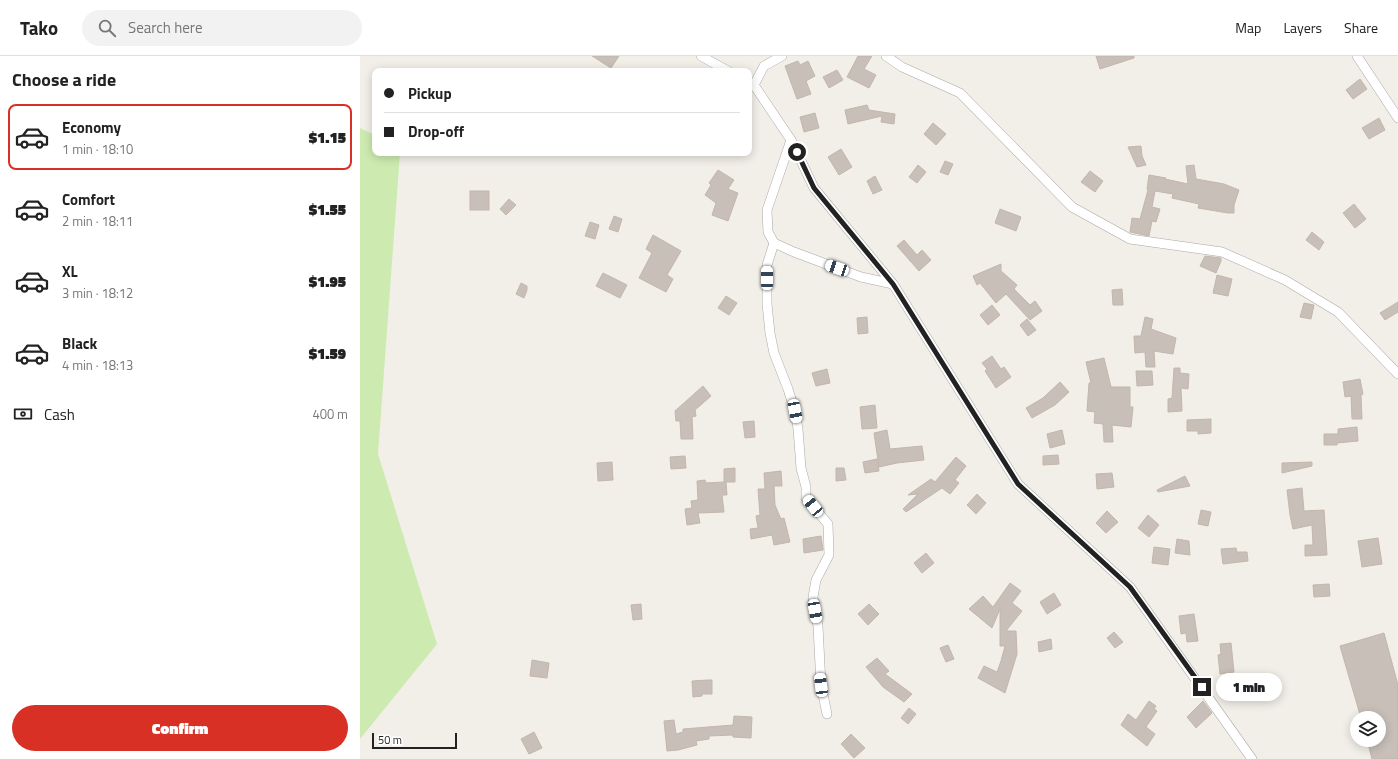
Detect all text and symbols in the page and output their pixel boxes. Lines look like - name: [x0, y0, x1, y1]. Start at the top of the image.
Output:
- search box: [82, 10, 362, 46]
- text: Tako: [20, 13, 58, 42]
- text: Search here: [128, 16, 202, 39]
- icon: search: [96, 17, 118, 39]
- text: Map: [1235, 17, 1261, 38]
- text: Layers: [1283, 17, 1322, 38]
- text: Share: [1344, 17, 1378, 38]
- text: Choose a ride: [12, 66, 116, 93]
- text: Pickup: [408, 82, 452, 105]
- text: Economy: [62, 116, 121, 139]
- icon: car: [14, 119, 50, 155]
- text: Drop-off: [408, 120, 464, 143]
- text: $1.15: [309, 126, 346, 149]
- text: 1 min · 18:10: [62, 139, 133, 159]
- route start: [788, 143, 806, 161]
- text: Comfort: [62, 188, 115, 211]
- icon: car: [14, 191, 50, 227]
- text: $1.55: [309, 198, 346, 221]
- text: 2 min · 18:11: [62, 211, 133, 231]
- car: [824, 258, 850, 278]
- text: XL: [62, 260, 78, 283]
- icon: car: [14, 263, 50, 299]
- car: [761, 266, 773, 290]
- text: $1.95: [309, 270, 346, 293]
- text: 3 min · 18:12: [62, 283, 133, 303]
- text: Black: [62, 332, 97, 355]
- icon: car: [14, 335, 50, 371]
- text: $1.59: [309, 342, 346, 365]
- text: 4 min · 18:13: [62, 355, 133, 375]
- car: [787, 398, 803, 424]
- icon: cash: [12, 403, 34, 425]
- text: Cash: [44, 403, 75, 426]
- text: 400 m: [312, 404, 348, 424]
- car: [801, 493, 825, 519]
- car: [807, 598, 823, 624]
- car: [814, 672, 828, 698]
- callout: 1 min: [1216, 673, 1282, 701]
- text: 1 min: [1233, 677, 1265, 697]
- route end: [1193, 678, 1211, 696]
- button: Confirm: [12, 705, 348, 751]
- map controls: [1350, 711, 1386, 747]
- button: layers: [1350, 711, 1386, 747]
- scale bar: [372, 731, 457, 750]
- text: 50 m: [378, 732, 402, 748]

